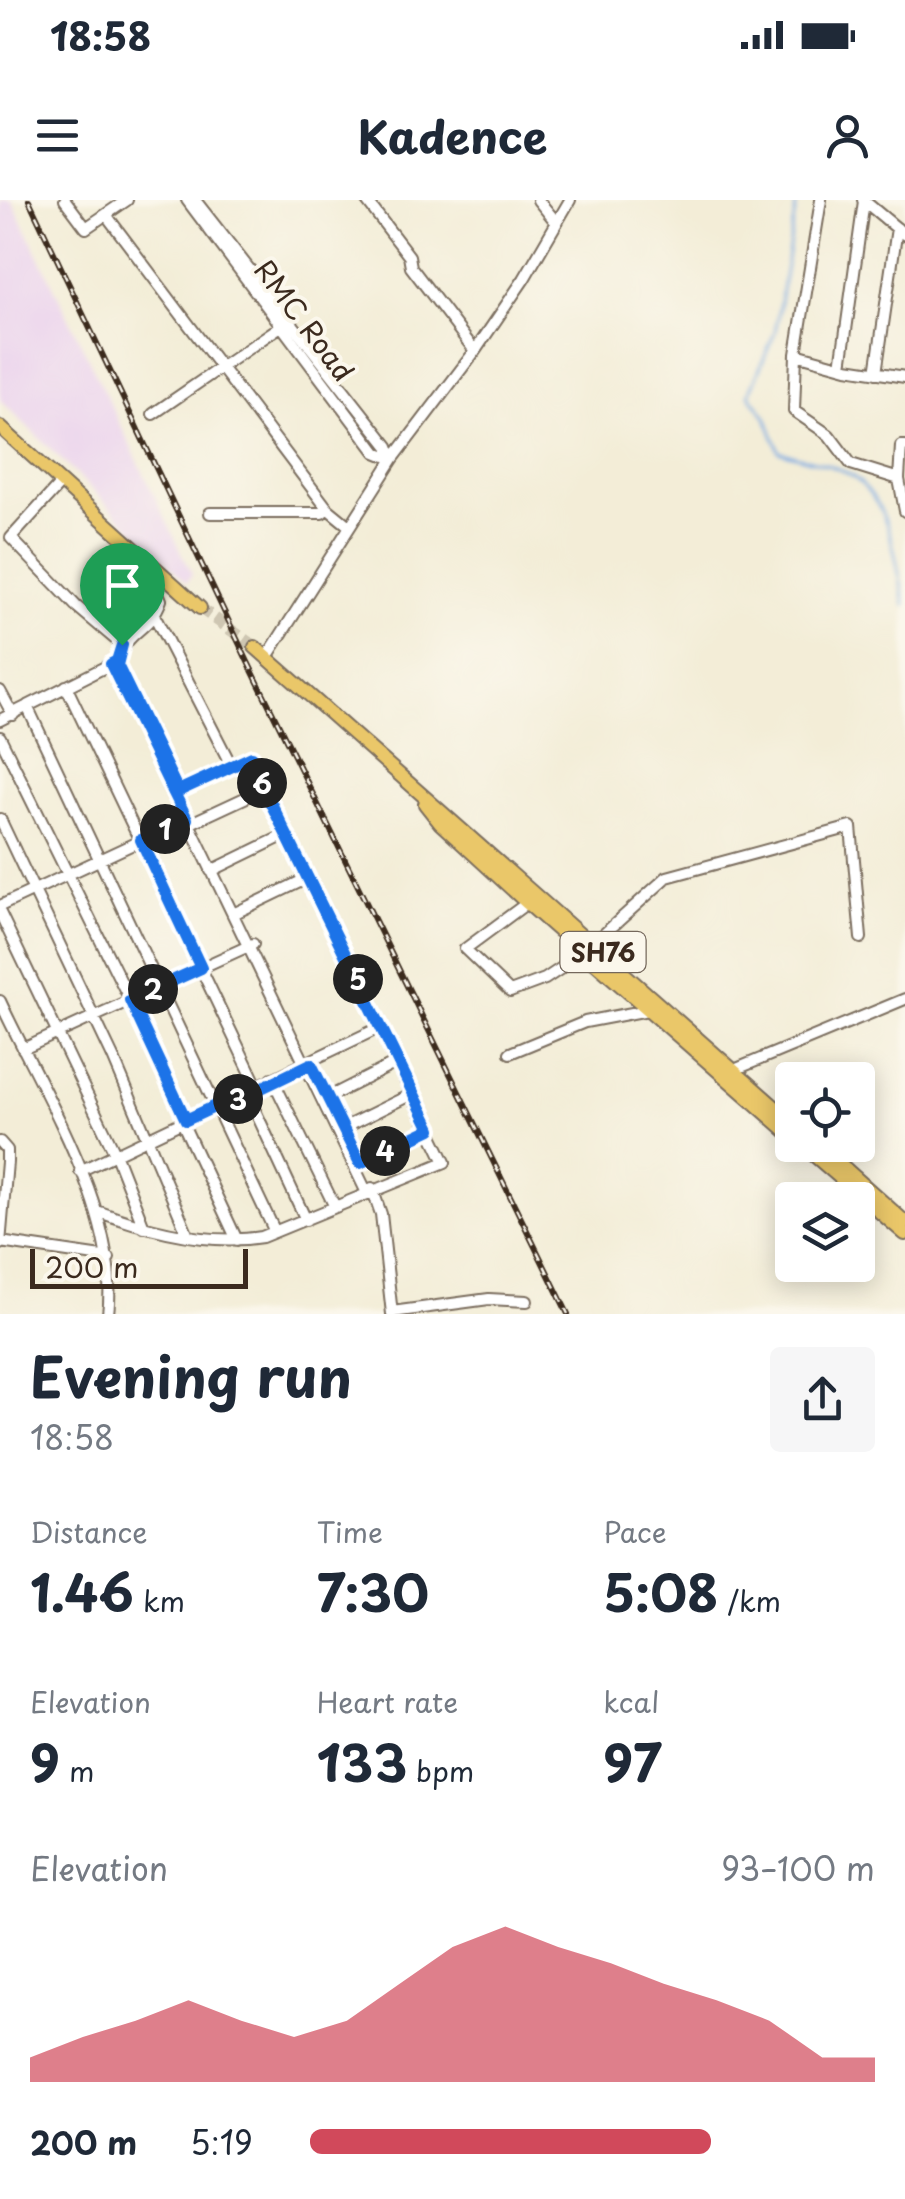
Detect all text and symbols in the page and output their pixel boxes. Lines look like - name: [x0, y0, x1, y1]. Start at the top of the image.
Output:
- text: 18:58: [50, 7, 151, 64]
- text: Kadence: [358, 101, 547, 169]
- icon: menu: [30, 108, 85, 163]
- icon: person: [820, 108, 875, 163]
- street label: RMC Road: [245, 250, 365, 390]
- pin: [80, 543, 165, 646]
- icon: arrive: [95, 558, 150, 613]
- pin: 6: [237, 758, 287, 808]
- text: 6: [252, 761, 272, 804]
- pin: 1: [140, 804, 190, 854]
- text: 1: [158, 807, 172, 850]
- road number: SH76: [560, 932, 646, 972]
- pin: 5: [333, 954, 383, 1004]
- text: 5: [349, 957, 367, 1000]
- pin: 2: [128, 964, 178, 1014]
- text: 2: [143, 967, 163, 1010]
- map controls: [775, 1062, 875, 1282]
- button: locate: [775, 1062, 875, 1162]
- pin: 3: [213, 1074, 263, 1124]
- text: 3: [229, 1077, 247, 1120]
- pin: 4: [360, 1126, 410, 1176]
- text: 4: [375, 1129, 395, 1172]
- button: layers: [775, 1182, 875, 1282]
- scale bar: [30, 1244, 248, 1288]
- text: 200 m: [45, 1245, 138, 1288]
- text: Evening run: [30, 1334, 352, 1417]
- button: share: [770, 1347, 875, 1452]
- text: 18:58: [30, 1413, 114, 1461]
- text: Distance: [30, 1510, 148, 1553]
- text: Time: [317, 1510, 383, 1553]
- text: Pace: [603, 1510, 667, 1553]
- text: 1.46: [30, 1553, 134, 1629]
- text: 7:30: [317, 1553, 429, 1629]
- text: 5:08: [603, 1553, 718, 1629]
- text: km: [134, 1579, 185, 1622]
- text: /km: [718, 1579, 781, 1622]
- text: Elevation: [30, 1680, 151, 1723]
- text: Heart rate: [317, 1680, 458, 1723]
- text: kcal: [603, 1680, 659, 1723]
- text: 9: [30, 1723, 60, 1799]
- text: 133: [317, 1723, 407, 1799]
- text: 97: [603, 1723, 662, 1799]
- text: m: [60, 1749, 94, 1792]
- text: bpm: [407, 1749, 474, 1792]
- text: Elevation: [30, 1844, 168, 1892]
- text: 93–100 m: [721, 1844, 875, 1892]
- text: 200 m: [30, 2118, 137, 2166]
- text: 5:19: [190, 2118, 253, 2166]

